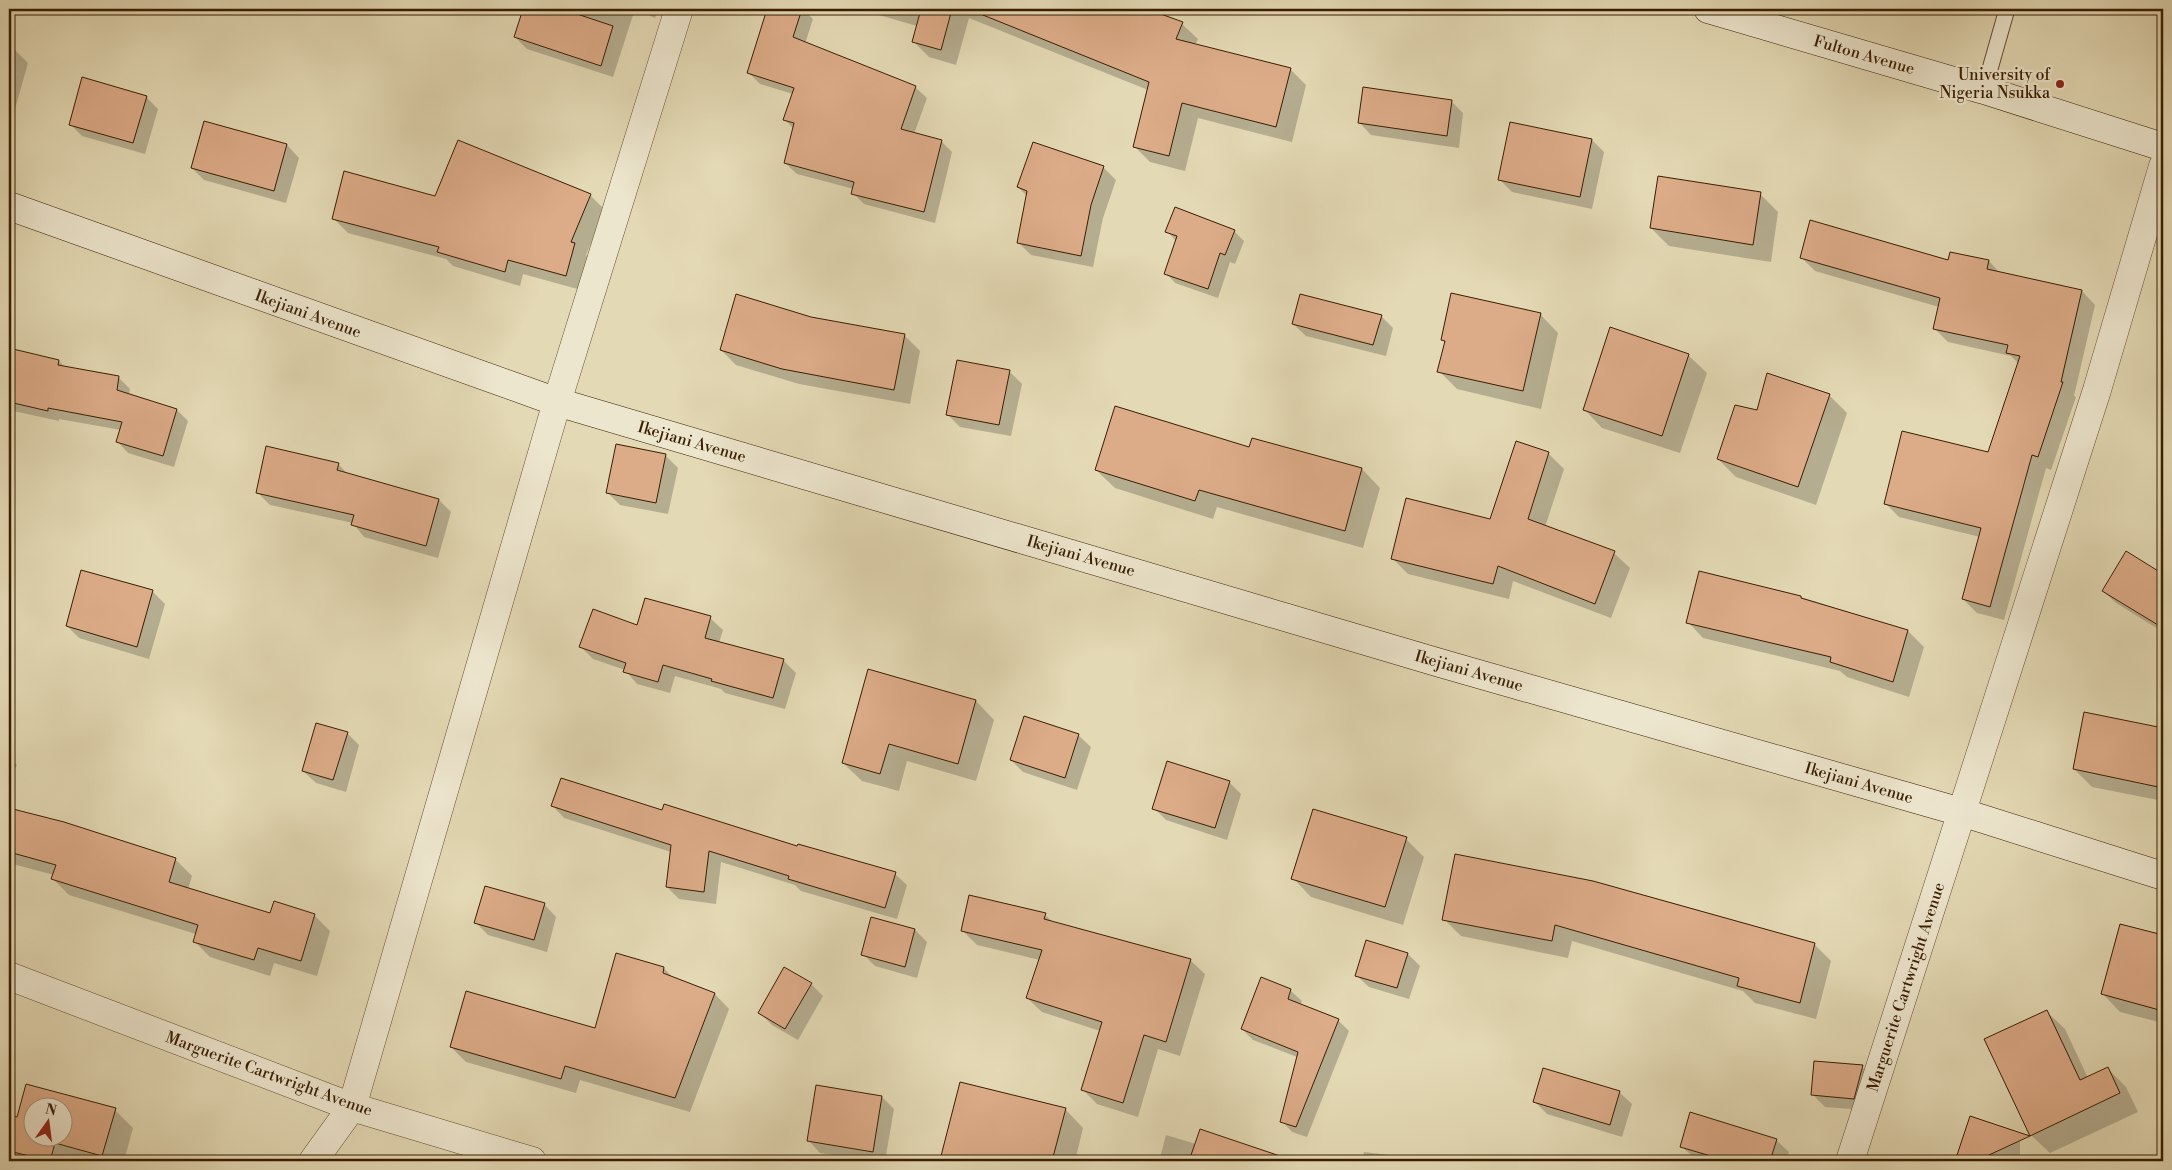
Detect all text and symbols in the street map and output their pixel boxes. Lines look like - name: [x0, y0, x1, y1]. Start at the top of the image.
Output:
- street label: Fulton Avenue: [1811, 31, 1917, 79]
- place label: University of Nigeria Nsukka: [1939, 65, 2051, 103]
- marker: University of Nigeria Nsukka: [2054, 78, 2066, 90]
- street label: Ikejiani Avenue: [252, 285, 364, 343]
- street label: Ikejiani Avenue: [635, 417, 749, 467]
- street label: Ikejiani Avenue: [1024, 531, 1138, 581]
- street label: Ikejiani Avenue: [1412, 646, 1526, 696]
- street label: Ikejiani Avenue: [1802, 758, 1916, 808]
- street label: Marguerite Cartwright Avenue: [1863, 880, 1949, 1094]
- street label: Marguerite Cartwright Avenue: [163, 1027, 375, 1121]
- north arrow: [22, 1098, 72, 1148]
- text: N: [43, 1100, 58, 1120]

